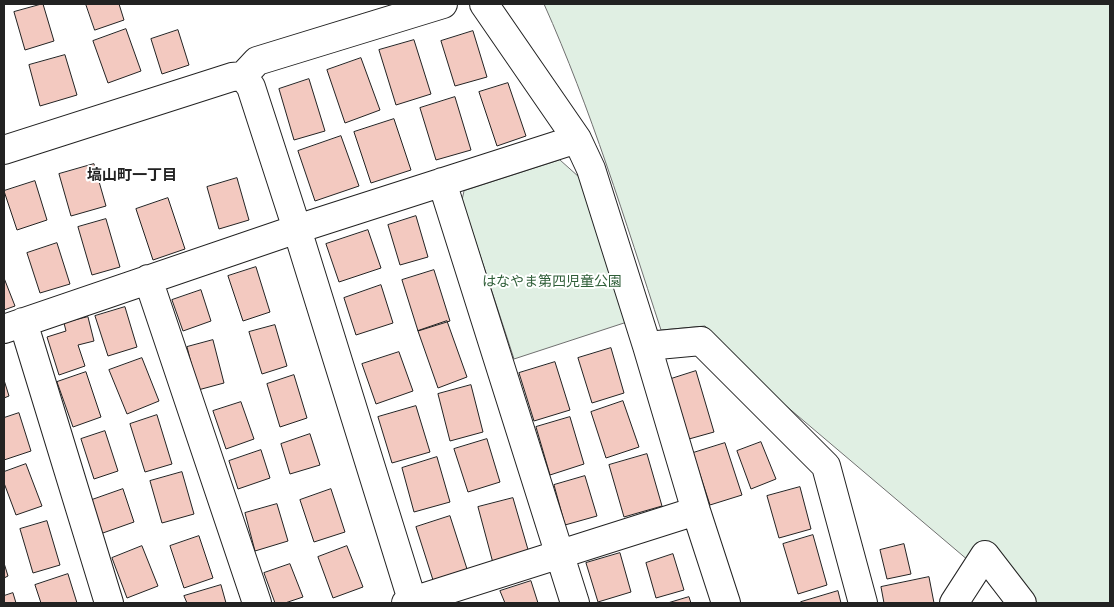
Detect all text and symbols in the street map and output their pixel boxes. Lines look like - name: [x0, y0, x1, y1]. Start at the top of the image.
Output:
- district label: 塙山町一丁目: [87, 167, 177, 185]
- park label: はなやま第四児童公園: [482, 275, 622, 291]

